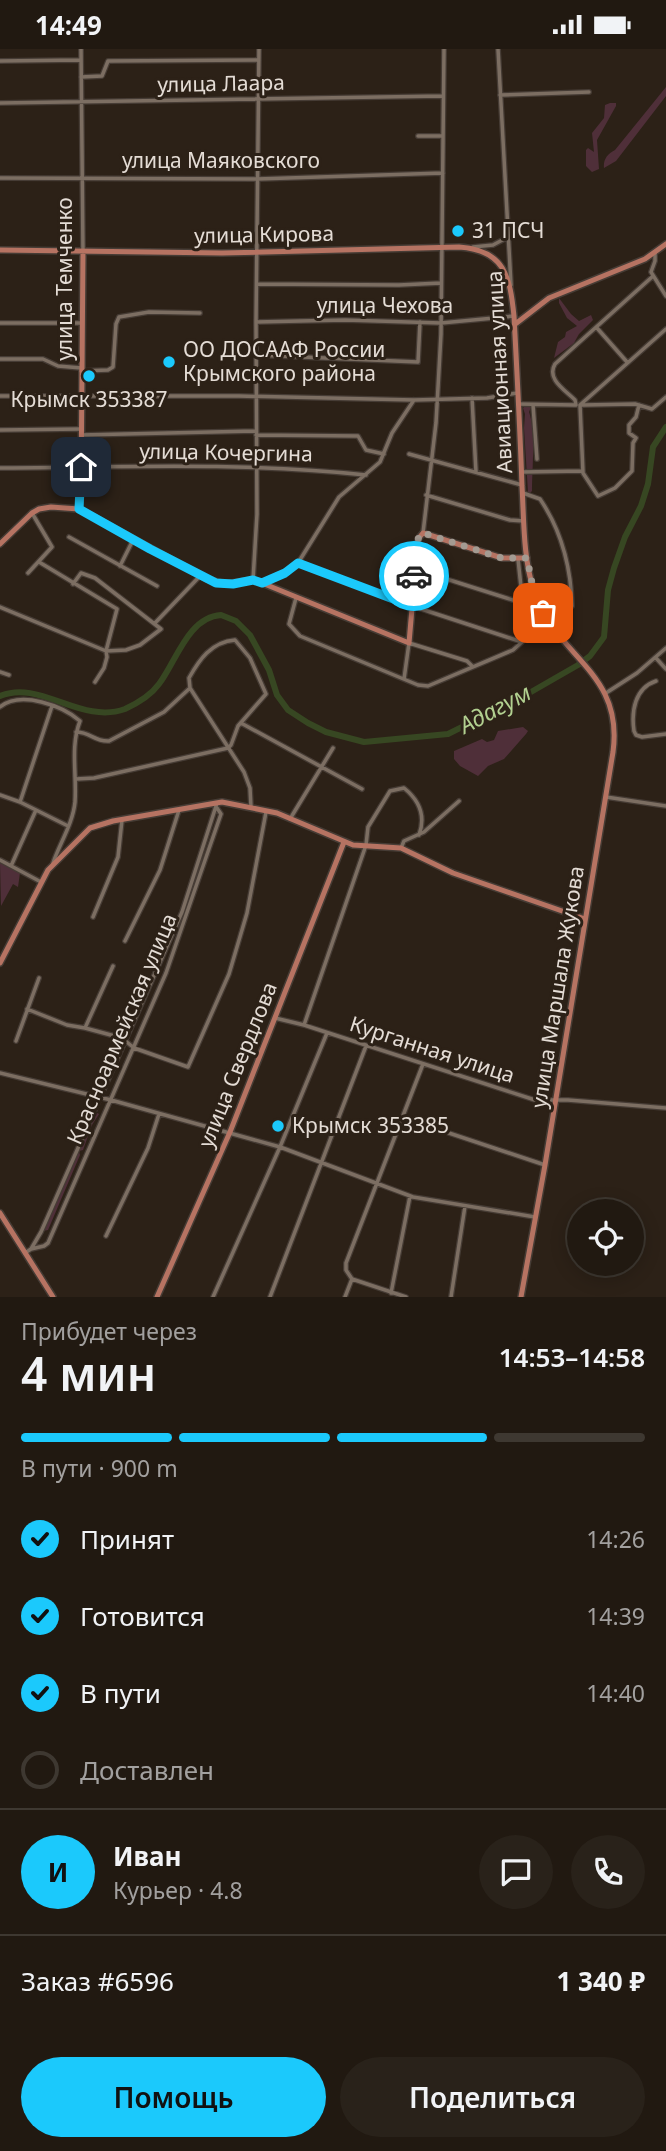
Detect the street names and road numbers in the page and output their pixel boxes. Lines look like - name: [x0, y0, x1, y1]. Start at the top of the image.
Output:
- street label: улица Лаара: [157, 68, 285, 98]
- street label: улица Маяковского: [122, 146, 320, 174]
- street label: улица Темченко: [50, 197, 78, 361]
- street label: улица Кирова: [194, 219, 334, 249]
- street label: Авиационная улица: [480, 270, 518, 474]
- street label: улица Чехова: [317, 291, 453, 319]
- street label: улица Кочергина: [139, 436, 313, 468]
- street label: улица Маршала Жукова: [524, 864, 590, 1110]
- street label: Красноармейская улица: [60, 909, 182, 1148]
- street label: улица Свердлова: [191, 978, 283, 1151]
- street label: Курганная улица: [346, 1009, 518, 1089]

